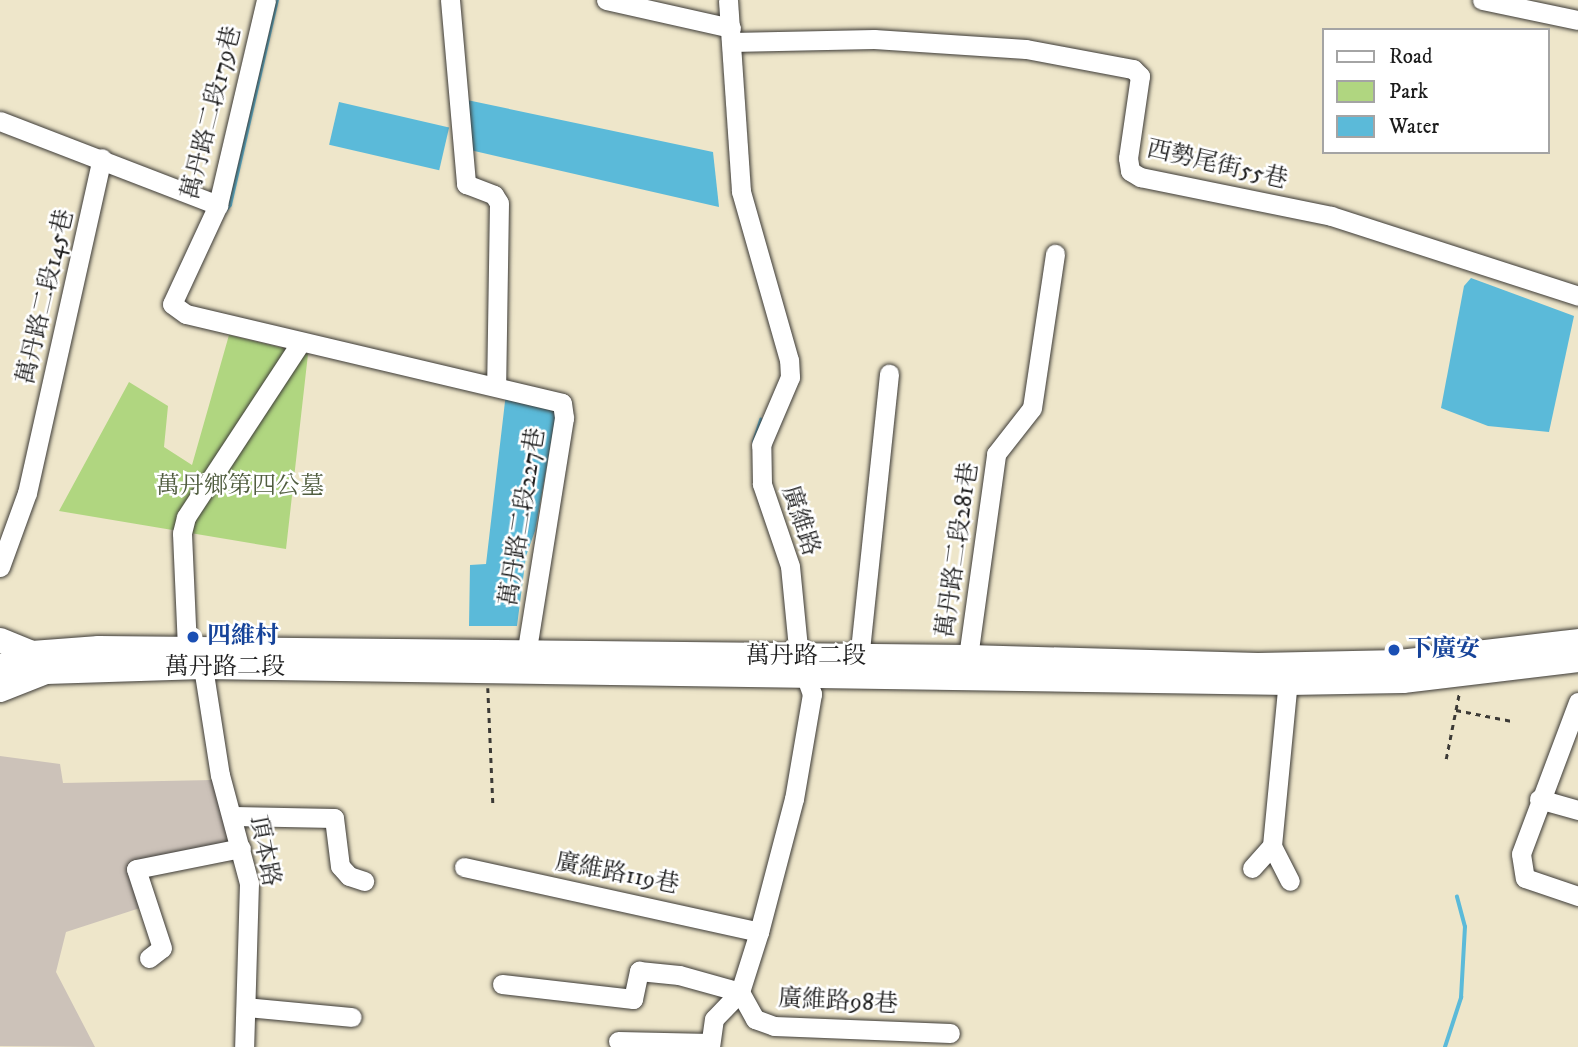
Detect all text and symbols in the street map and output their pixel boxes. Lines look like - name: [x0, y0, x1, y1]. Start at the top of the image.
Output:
- street label: 萬丹路二段179巷: [177, 23, 247, 203]
- legend: [1322, 28, 1550, 154]
- text: Road: [1389, 44, 1433, 70]
- text: Park: [1389, 79, 1428, 105]
- text: Water: [1389, 114, 1439, 140]
- street label: 西勢尾街55巷: [1144, 135, 1290, 195]
- street label: 萬丹路二段145巷: [12, 207, 80, 387]
- street label: 萬丹路二段227巷: [495, 426, 551, 608]
- street label: 萬丹路二段281巷: [931, 461, 985, 639]
- park label: 萬丹鄉第四公墓: [156, 473, 324, 501]
- street label: 廣維路: [775, 482, 825, 560]
- place label: 四維村: [207, 623, 279, 651]
- marker: 四維村: [185, 629, 201, 645]
- place label: 下廣安: [1408, 636, 1480, 664]
- marker: 下廣安: [1386, 642, 1402, 658]
- street label: 萬丹路二段: [746, 643, 866, 671]
- street label: 萬丹路二段: [165, 654, 285, 682]
- street label: 頂本路: [243, 813, 285, 889]
- street label: 廣維路119巷: [553, 848, 681, 900]
- street label: 廣維路98巷: [777, 984, 899, 1020]

